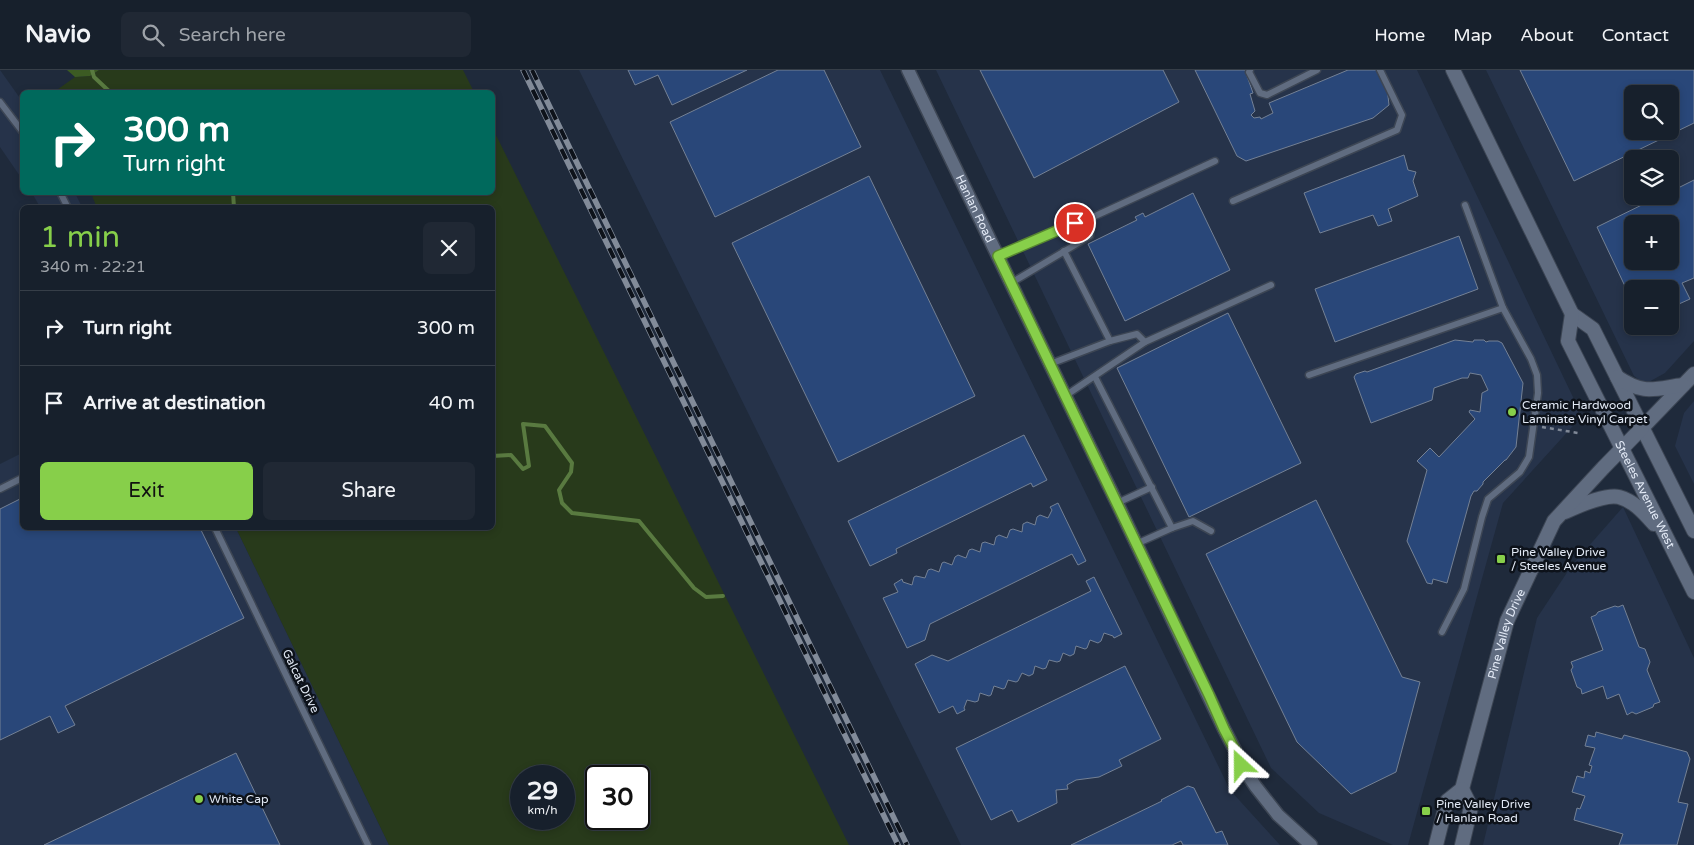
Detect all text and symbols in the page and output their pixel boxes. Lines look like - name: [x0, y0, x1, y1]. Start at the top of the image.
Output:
- search box: [121, 12, 471, 57]
- text: Navio: [25, 20, 91, 49]
- icon: search: [139, 21, 167, 49]
- text: Search here: [179, 24, 286, 46]
- text: Home: [1374, 24, 1425, 46]
- text: Map: [1453, 24, 1492, 46]
- text: About: [1520, 24, 1574, 46]
- text: Contact: [1602, 24, 1669, 46]
- map controls: [1624, 85, 1679, 335]
- button: search: [1624, 85, 1679, 140]
- text: 300 m: [123, 109, 230, 151]
- icon: right: [40, 110, 105, 175]
- button: layers: [1624, 150, 1679, 205]
- text: Turn right: [123, 151, 225, 177]
- street label: Hanlan Road: [953, 173, 997, 245]
- pin: [1054, 202, 1096, 244]
- icon: arrive: [1061, 209, 1089, 237]
- button: +: [1624, 215, 1679, 270]
- text: 1 min: [40, 219, 120, 256]
- button: close: [423, 222, 475, 274]
- text: 340 m · 22:21: [40, 257, 146, 277]
- button: −: [1624, 280, 1679, 335]
- icon: right: [40, 314, 68, 342]
- text: Turn right: [83, 317, 171, 339]
- text: 300 m: [417, 317, 475, 339]
- icon: arrive: [40, 389, 68, 417]
- text: Arrive at destination: [83, 392, 266, 414]
- text: 40 m: [429, 392, 475, 414]
- place label: Ceramic Hardwood Laminate Vinyl Carpet: [1522, 398, 1648, 426]
- marker: Ceramic Hardwood Laminate Vinyl Carpet: [1506, 406, 1518, 418]
- street label: Steeles Avenue West: [1612, 438, 1678, 551]
- button: Exit: [40, 462, 253, 520]
- button: Share: [263, 462, 475, 520]
- place label: Pine Valley Drive / Steeles Avenue: [1511, 545, 1606, 573]
- marker: Pine Valley Drive / Steeles Avenue: [1495, 553, 1507, 565]
- street label: Pine Valley Drive: [1485, 586, 1528, 681]
- street label: Galcat Drive: [280, 647, 323, 715]
- position arrow: [1214, 738, 1266, 790]
- speed limit sign: 30: [585, 765, 650, 830]
- text: 29: [527, 776, 558, 806]
- place label: White Cap: [209, 792, 269, 806]
- marker: White Cap: [193, 793, 205, 805]
- place label: Pine Valley Drive / Hanlan Road: [1436, 797, 1531, 825]
- text: km/h: [527, 803, 558, 817]
- marker: Pine Valley Drive / Hanlan Road: [1420, 805, 1432, 817]

